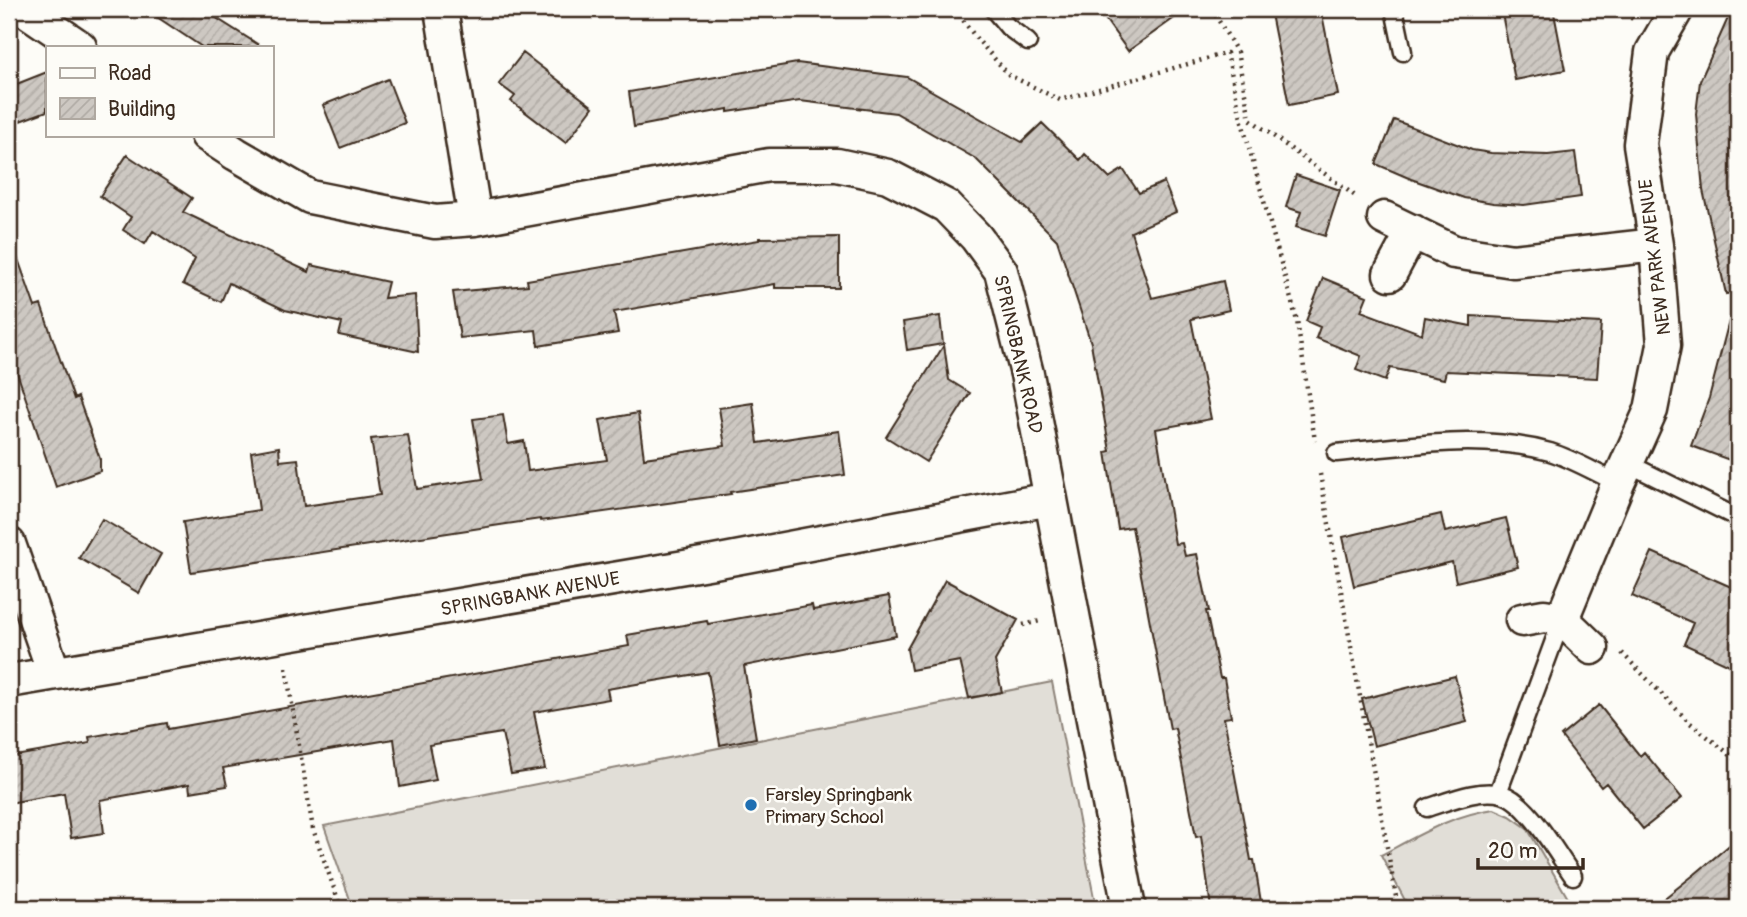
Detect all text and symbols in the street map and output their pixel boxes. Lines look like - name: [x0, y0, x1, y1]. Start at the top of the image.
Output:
- legend: [46, 46, 273, 136]
- text: Road: [108, 60, 152, 87]
- text: Building: [108, 96, 175, 123]
- street label: NEW PARK AVENUE: [1633, 177, 1676, 336]
- street label: SPRINGBANK ROAD: [988, 273, 1048, 436]
- street label: SPRINGBANK AVENUE: [439, 566, 622, 622]
- place label: Farsley Springbank Primary School: [765, 783, 912, 829]
- marker: Farsley Springbank Primary School: [743, 797, 759, 813]
- scale bar: [1478, 826, 1582, 870]
- text: 20 m: [1488, 838, 1537, 865]

